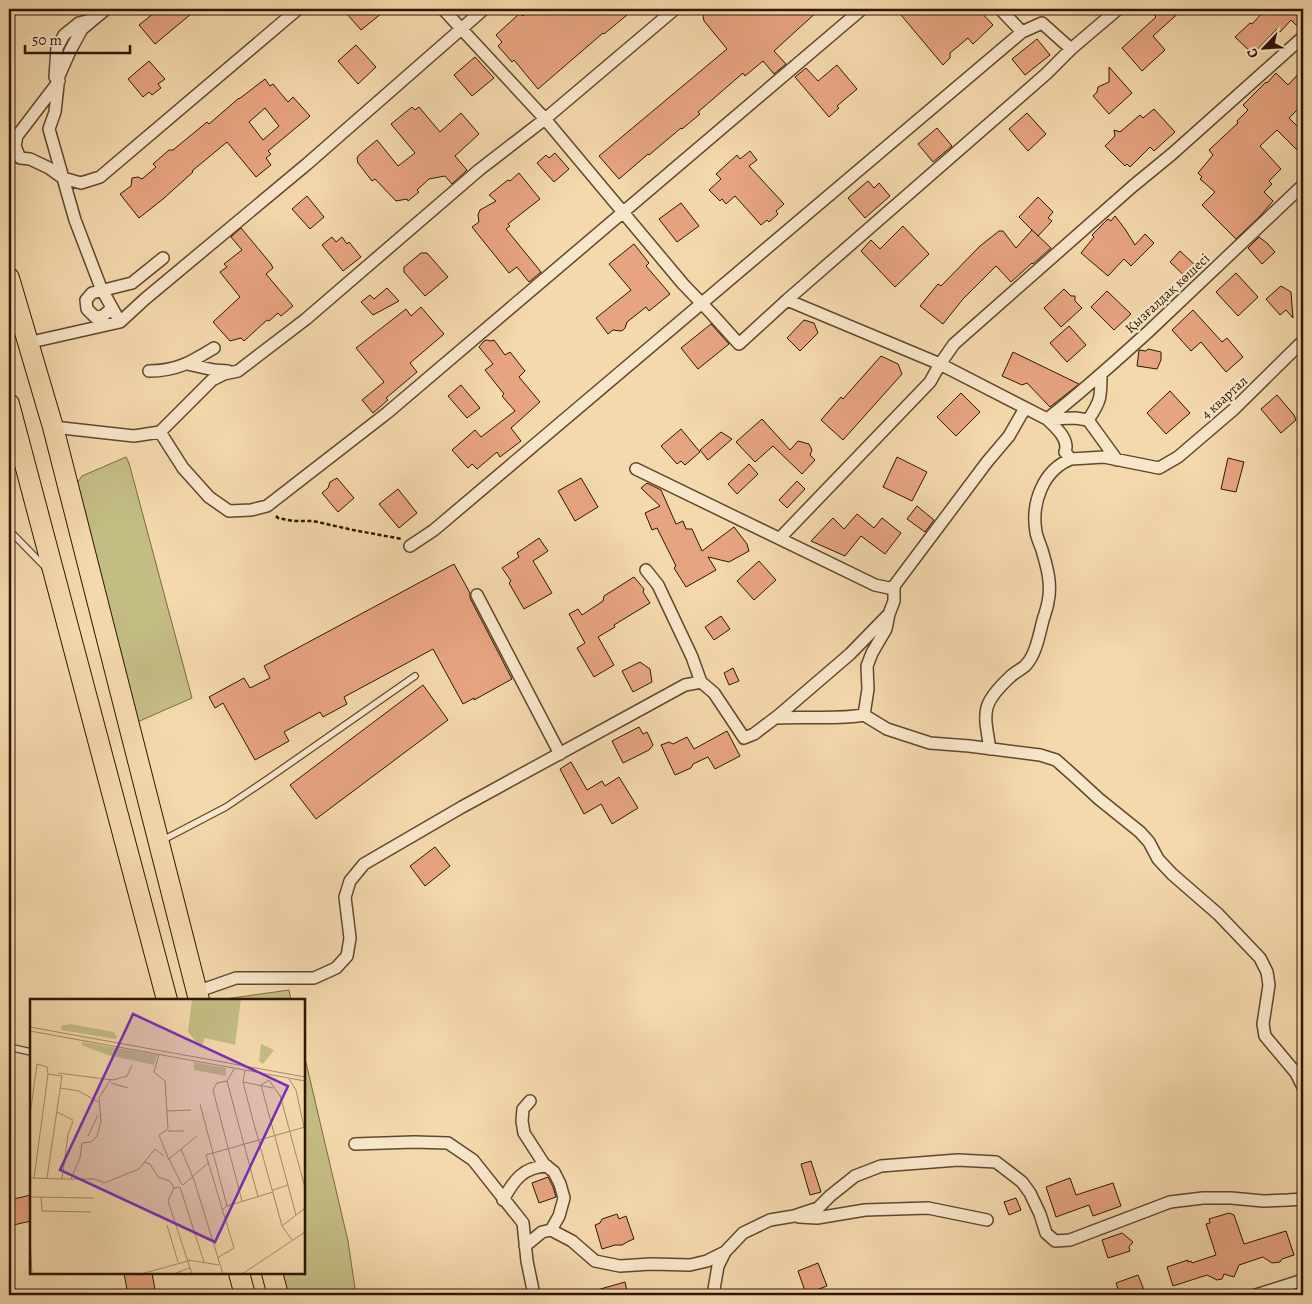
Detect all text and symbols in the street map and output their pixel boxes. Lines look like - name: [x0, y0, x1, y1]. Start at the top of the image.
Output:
- scale bar: [25, 22, 130, 54]
- north arrow: [1240, 22, 1290, 72]
- text: 50 m: [32, 30, 62, 50]
- text: С: [1242, 45, 1263, 61]
- street label: Қызғалдақ көшесі: [1121, 249, 1214, 338]
- street label: 4 квартал: [1197, 371, 1252, 423]
- inset map: [30, 999, 305, 1274]

